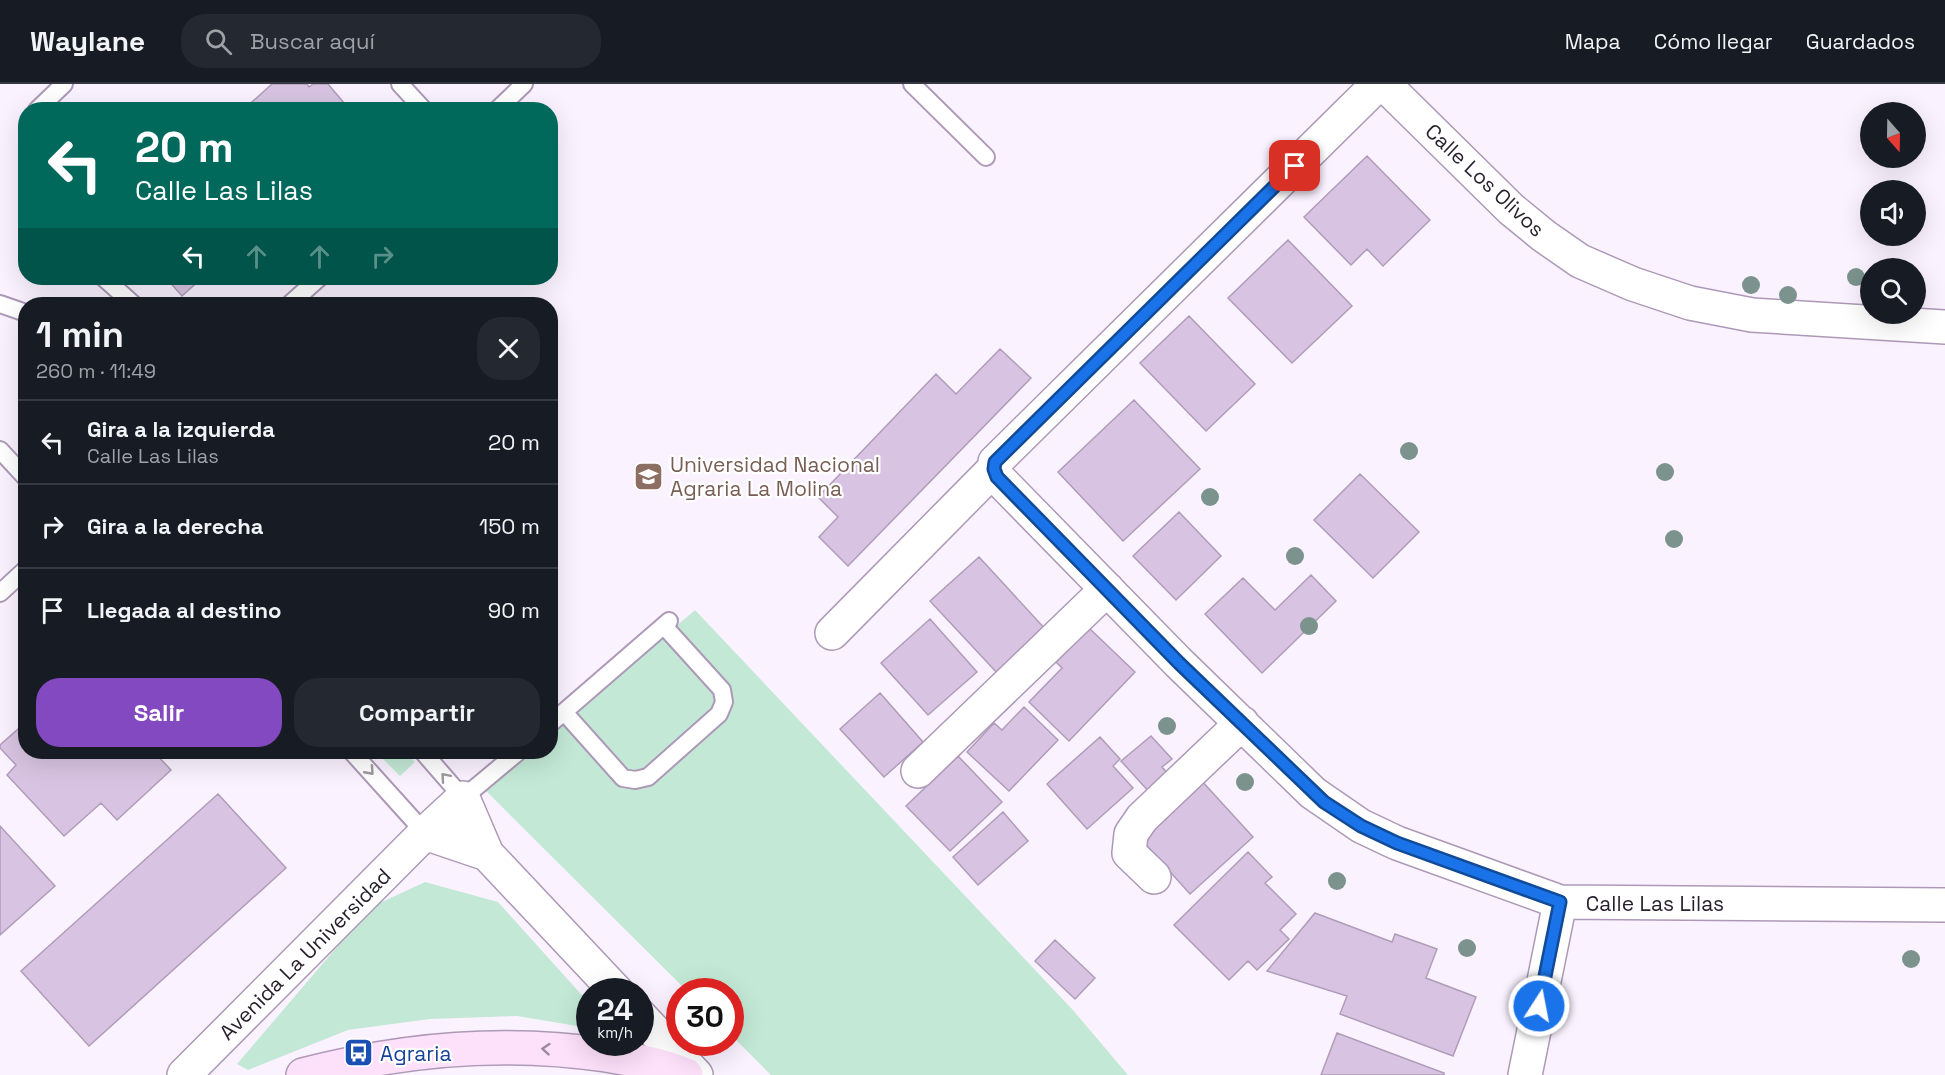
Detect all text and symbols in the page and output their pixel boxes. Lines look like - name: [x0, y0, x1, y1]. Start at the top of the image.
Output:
- search box: [181, 14, 601, 68]
- text: Waylane: [30, 23, 145, 59]
- icon: search: [202, 25, 235, 58]
- text: Buscar aquí: [250, 27, 375, 55]
- text: Mapa: [1565, 28, 1621, 55]
- text: Cómo llegar: [1654, 28, 1773, 55]
- text: Guardados: [1806, 28, 1915, 55]
- north arrow: [1860, 102, 1926, 168]
- map controls: [1860, 102, 1926, 324]
- street label: Calle Los Olivos: [1420, 118, 1550, 242]
- text: 20 m: [135, 121, 234, 174]
- icon: left: [36, 126, 114, 204]
- pin: [1269, 140, 1320, 191]
- icon: arrive: [1278, 149, 1311, 182]
- text: Calle Las Lilas: [135, 173, 313, 208]
- button: sound: [1860, 180, 1926, 246]
- icon: left: [177, 240, 210, 273]
- icon: ahead: [240, 240, 273, 273]
- icon: ahead: [303, 240, 336, 273]
- icon: right: [366, 240, 399, 273]
- button: search: [1860, 258, 1926, 324]
- text: 1 min: [36, 312, 124, 358]
- button: close: [477, 317, 540, 380]
- text: 260 m · 11:49: [36, 358, 156, 384]
- text: Gira a la izquierda: [87, 415, 275, 443]
- icon: left: [36, 426, 69, 459]
- text: 20 m: [488, 428, 540, 456]
- text: Calle Las Lilas: [87, 443, 219, 469]
- place label: Universidad Nacional Agraria La Molina: [670, 451, 880, 502]
- school or university icon: Universidad Nacional Agraria La Molina: [633, 460, 665, 492]
- icon: right: [36, 510, 69, 543]
- text: Gira a la derecha: [87, 512, 264, 540]
- text: 150 m: [479, 512, 540, 540]
- icon: arrive: [36, 594, 69, 627]
- text: Llegada al destino: [87, 596, 281, 624]
- text: 90 m: [488, 596, 540, 624]
- button: Salir: [36, 678, 282, 747]
- button: Compartir: [294, 678, 540, 747]
- one-way arrow: [363, 765, 374, 775]
- one-way arrow: [441, 773, 452, 784]
- street label: Avenida La Universidad: [213, 862, 397, 1046]
- street label: Calle Las Lilas: [1586, 890, 1724, 917]
- position arrow: [1507, 974, 1571, 1038]
- speed limit sign: 30: [666, 978, 744, 1056]
- text: 24: [597, 990, 633, 1029]
- text: km/h: [597, 1023, 633, 1042]
- bus stop icon: Agraria: [343, 1037, 375, 1069]
- place label: Agraria: [380, 1040, 451, 1067]
- one-way arrow: [542, 1043, 551, 1056]

